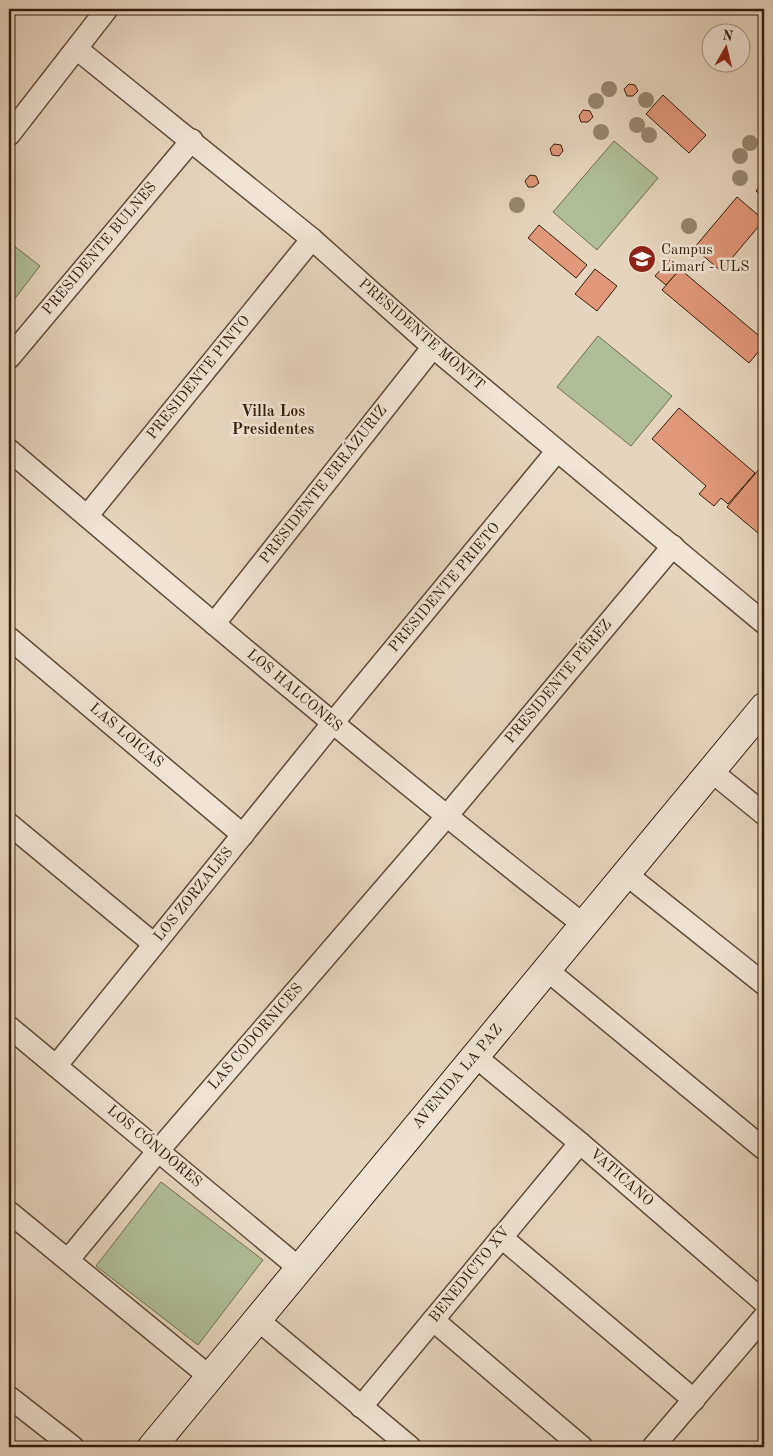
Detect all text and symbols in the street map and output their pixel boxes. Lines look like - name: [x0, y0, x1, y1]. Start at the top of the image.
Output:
- north arrow: [700, 22, 750, 72]
- text: N: [721, 28, 734, 44]
- street label: PRESIDENTE BULNES: [40, 180, 160, 318]
- place label: Campus Limarí - ULS: [661, 243, 750, 275]
- school or university icon: Campus Limarí - ULS: [627, 244, 657, 274]
- street label: PRESIDENTE MONTT: [355, 276, 487, 394]
- street label: PRESIDENTE PINTO: [145, 313, 253, 443]
- street label: PRESIDENTE ERRÁZURIZ: [255, 401, 391, 567]
- district label: Villa Los Presidentes: [232, 404, 314, 438]
- street label: PRESIDENTE PRIETO: [387, 520, 503, 656]
- street label: PRESIDENTE PÉREZ: [501, 615, 615, 747]
- street label: LOS HALCONES: [244, 647, 344, 735]
- street label: LAS LOICAS: [86, 701, 166, 771]
- street label: LOS ZORZALES: [152, 845, 236, 945]
- street label: LAS CODORNICES: [206, 981, 306, 1093]
- street label: AVENIDA LA PAZ: [410, 1022, 506, 1132]
- street label: LOS CÓNDORES: [104, 1100, 207, 1191]
- street label: VATICANO: [586, 1146, 656, 1210]
- street label: BENEDICTO XV: [427, 1224, 513, 1326]

